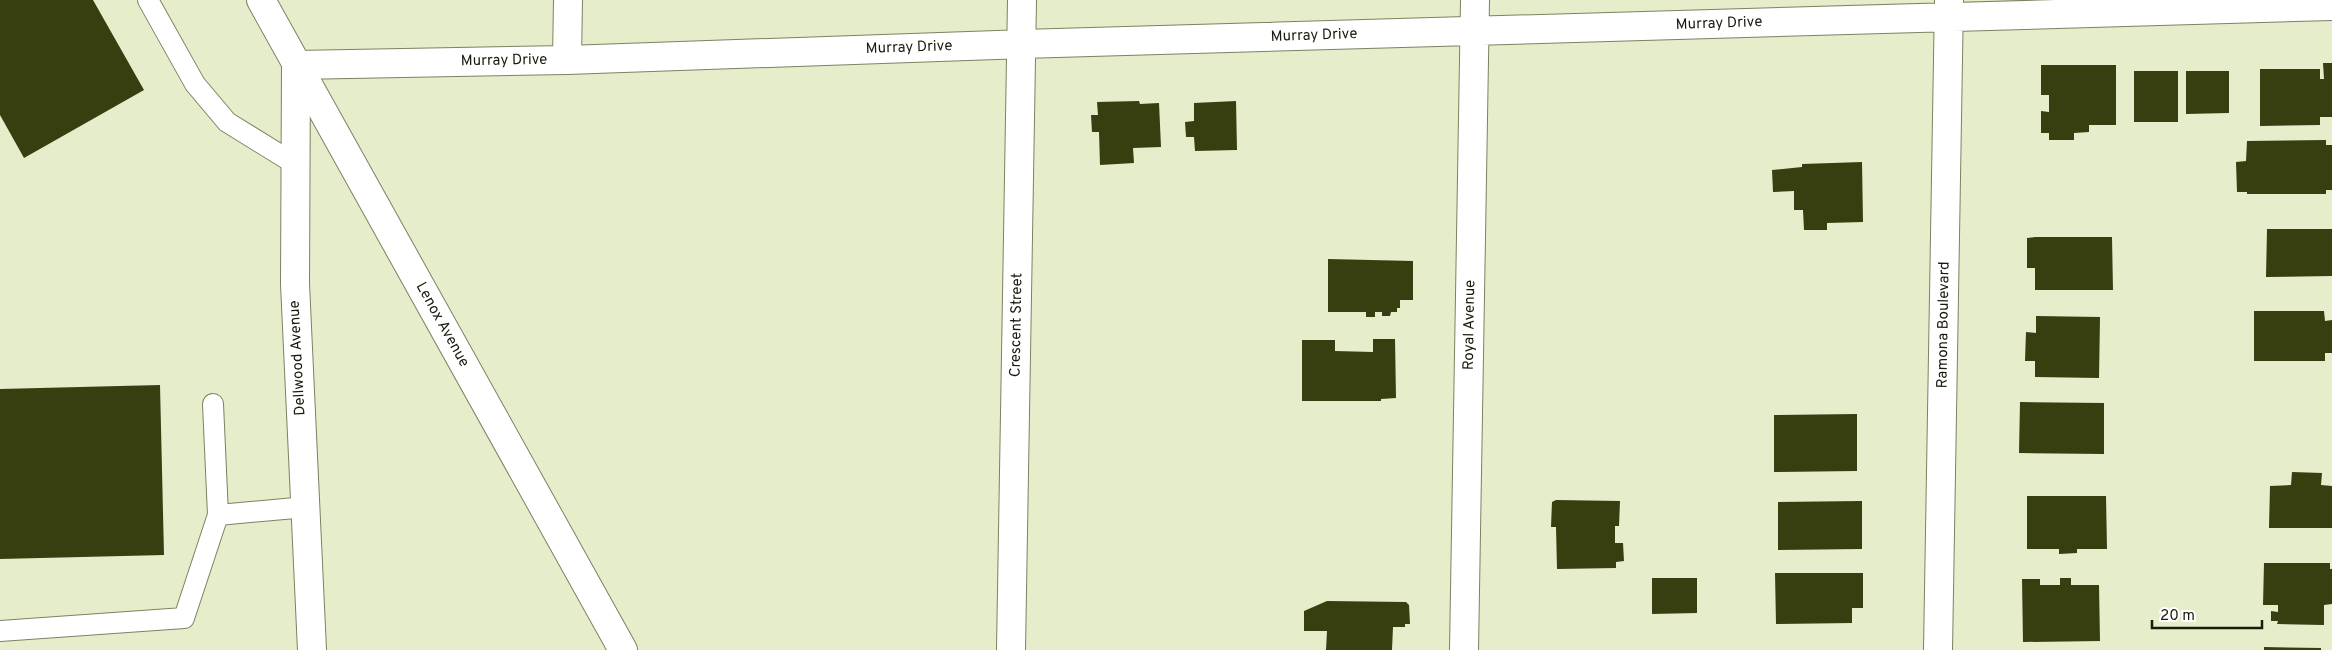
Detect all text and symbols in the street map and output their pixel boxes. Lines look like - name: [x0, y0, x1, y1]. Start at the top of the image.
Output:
- street label: Murray Drive: [1675, 13, 1763, 35]
- street label: Murray Drive: [1270, 25, 1358, 47]
- street label: Murray Drive: [865, 37, 953, 59]
- street label: Murray Drive: [460, 51, 548, 71]
- street label: Ramona Boulevard: [1933, 261, 1955, 389]
- street label: Crescent Street: [1007, 273, 1027, 377]
- street label: Lenox Avenue: [411, 279, 473, 371]
- street label: Royal Avenue: [1460, 280, 1480, 370]
- street label: Dellwood Avenue: [285, 300, 311, 416]
- scale bar: [2152, 598, 2262, 630]
- text: 20 m: [2160, 607, 2195, 626]

